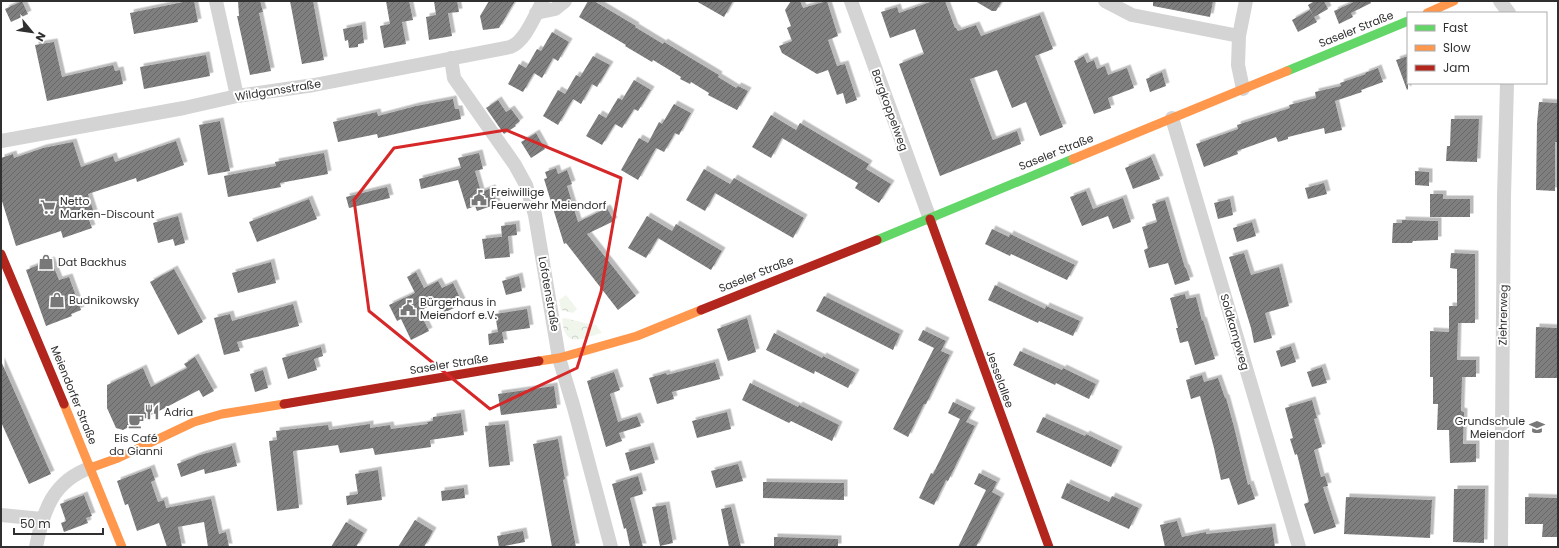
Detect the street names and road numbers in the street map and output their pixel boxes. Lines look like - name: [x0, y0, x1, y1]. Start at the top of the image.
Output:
- street label: Saseler Straße: [1316, 7, 1396, 51]
- street label: Bargkoppelweg: [868, 67, 912, 153]
- street label: Wildgansstraße: [234, 75, 322, 105]
- street label: Saseler Straße: [1016, 130, 1096, 174]
- street label: Saseler Straße: [716, 252, 796, 296]
- street label: Lofotenstraße: [535, 255, 563, 333]
- street label: Ziehrerweg: [1494, 284, 1512, 346]
- street label: Soldkampweg: [1216, 292, 1254, 372]
- street label: Meiendorfer Straße: [47, 343, 101, 447]
- street label: Jesselallee: [982, 348, 1018, 410]
- street label: Saseler Straße: [409, 350, 490, 378]

